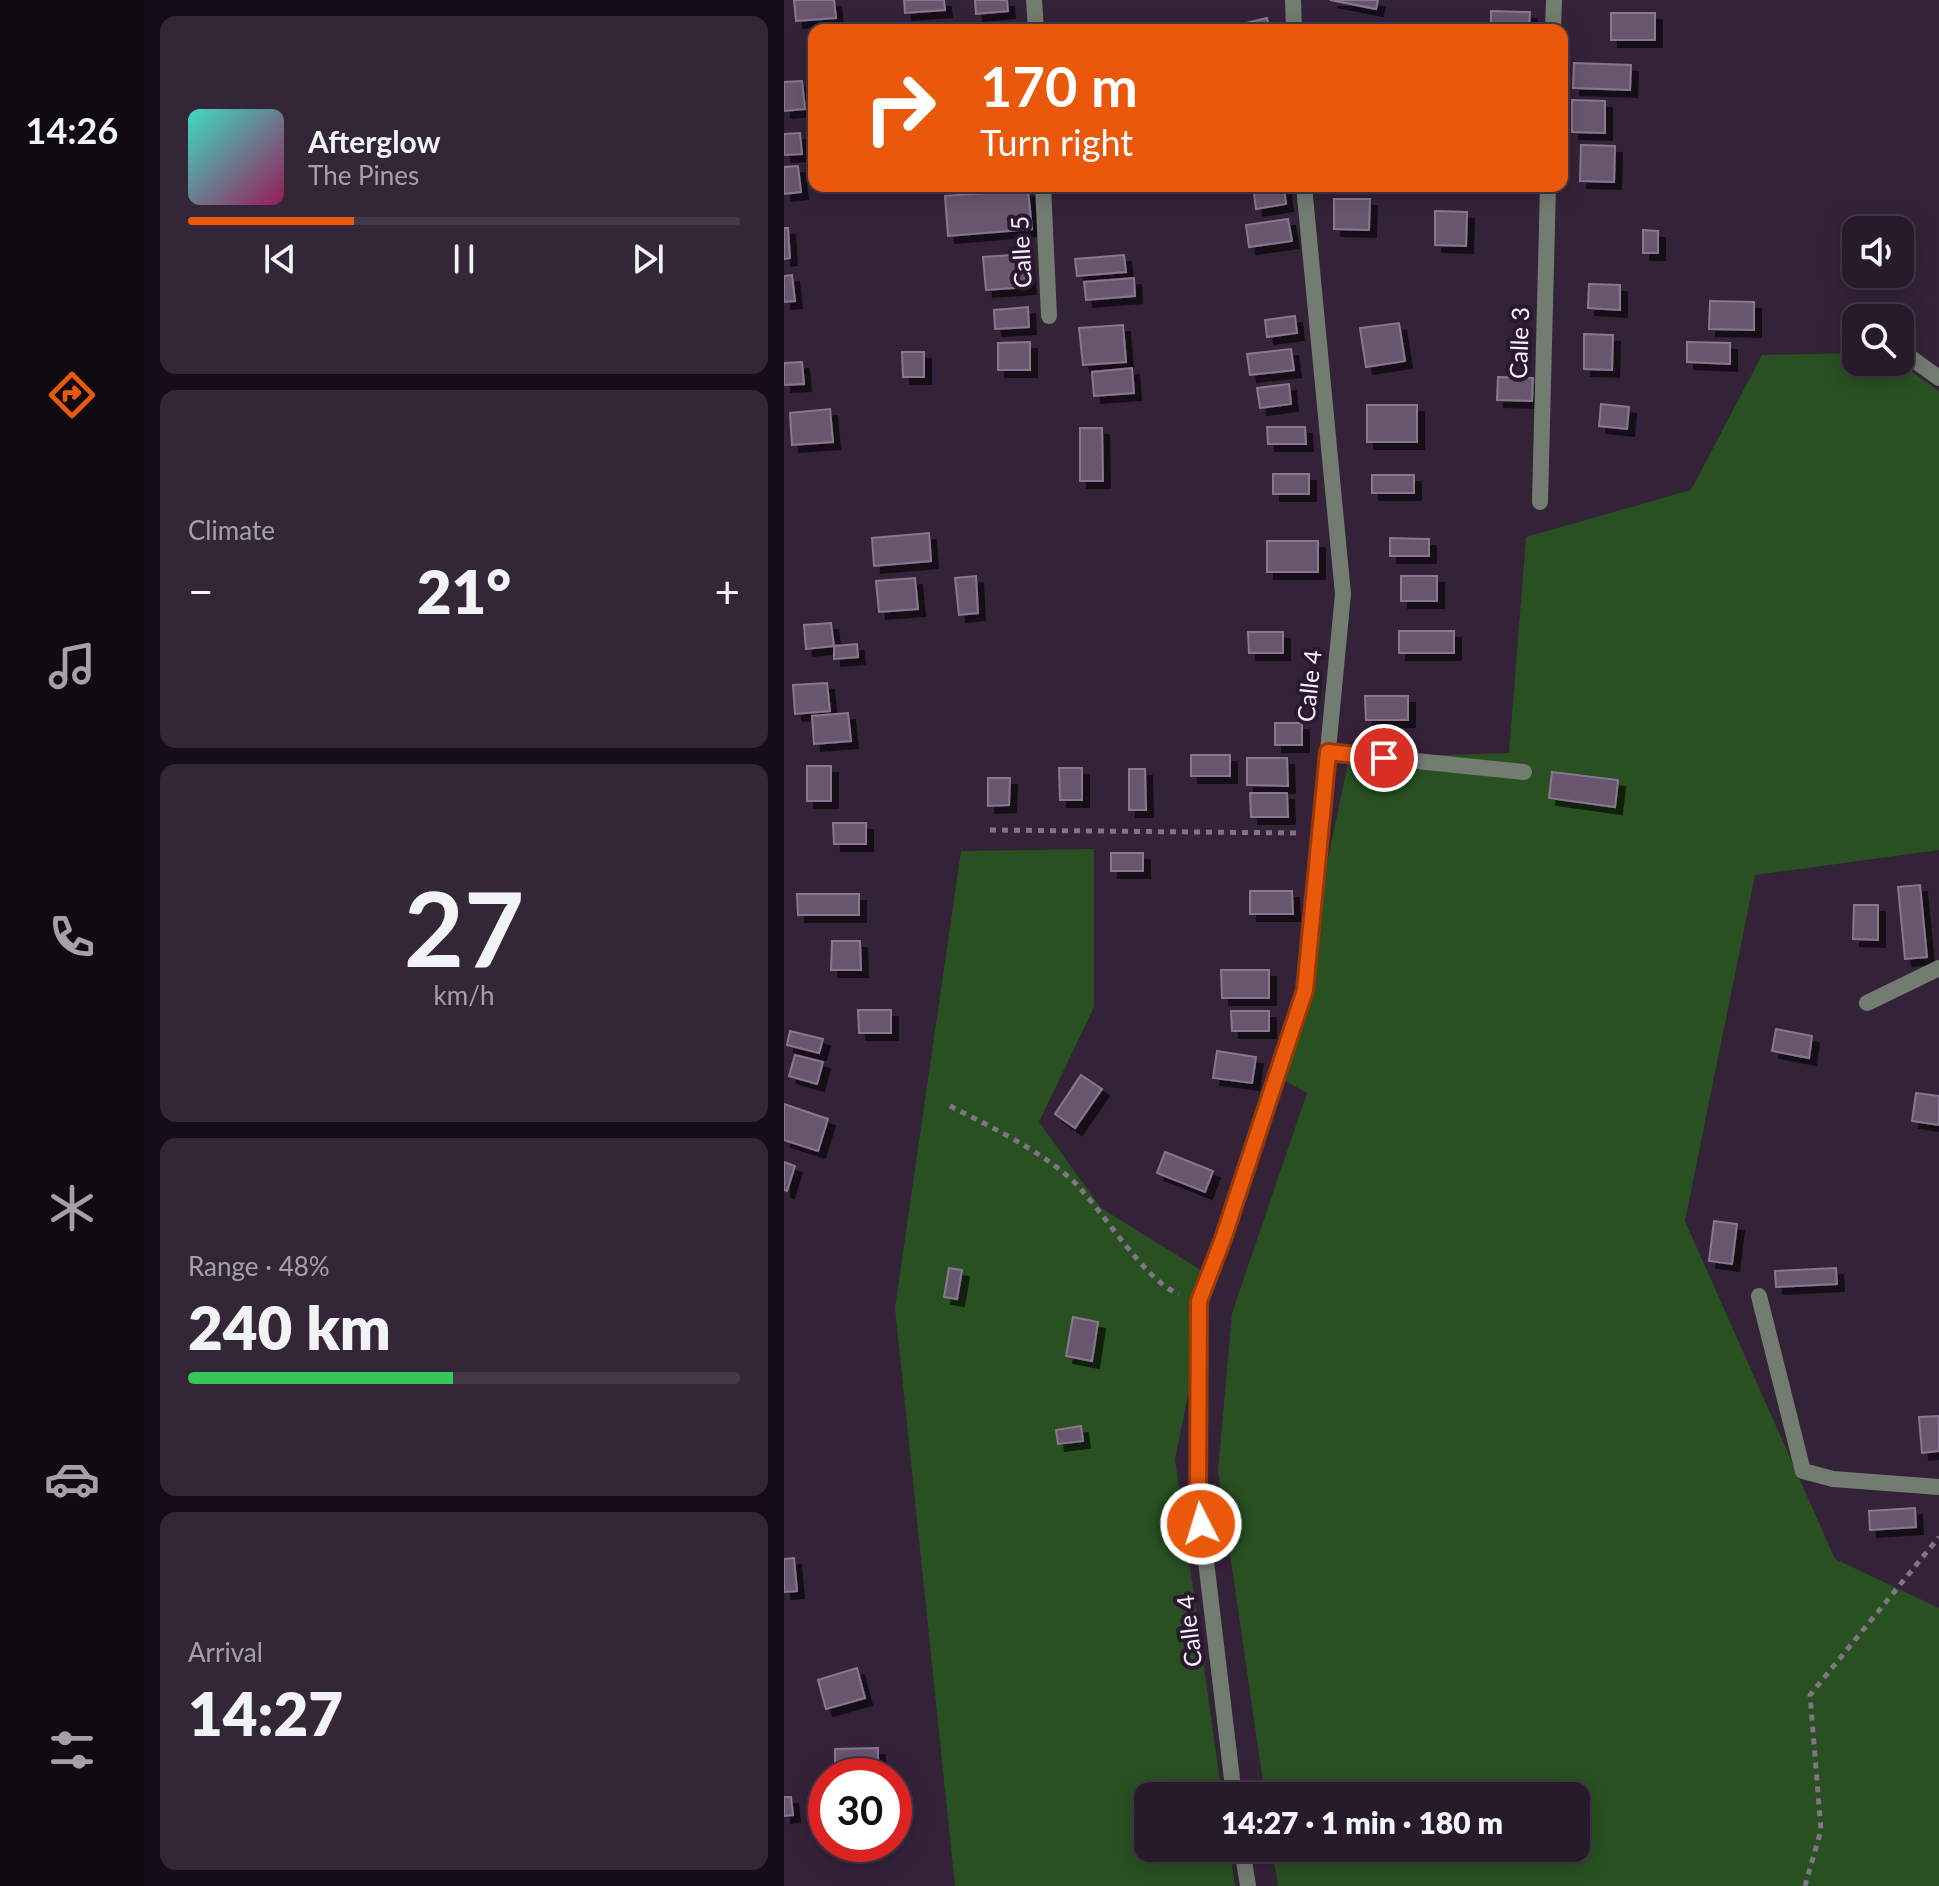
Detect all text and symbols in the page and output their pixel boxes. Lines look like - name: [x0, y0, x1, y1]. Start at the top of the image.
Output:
- text: 170 m: [980, 52, 1138, 119]
- icon: right: [848, 56, 952, 160]
- text: 14:26: [26, 108, 118, 152]
- text: Turn right: [980, 120, 1133, 164]
- text: Afterglow: [308, 123, 441, 159]
- text: The Pines: [308, 159, 419, 191]
- street label: Calle 5: [1004, 215, 1037, 289]
- map controls: [1842, 216, 1914, 376]
- button: sound: [1842, 216, 1914, 288]
- icon: previous: [258, 237, 302, 281]
- icon: pause: [442, 237, 486, 281]
- icon: next: [626, 237, 670, 281]
- button: search: [1842, 304, 1914, 376]
- street label: Calle 3: [1503, 306, 1534, 379]
- icon: directions: [44, 367, 100, 423]
- text: Climate: [188, 514, 275, 546]
- text: 21°: [417, 555, 511, 627]
- text: −: [188, 565, 214, 617]
- text: +: [714, 565, 740, 617]
- icon: music: [44, 638, 100, 694]
- street label: Calle 4: [1290, 648, 1327, 723]
- pin: [1350, 724, 1418, 792]
- icon: arrive: [1362, 736, 1406, 780]
- text: 27: [404, 864, 524, 989]
- icon: phone: [44, 909, 100, 965]
- text: km/h: [434, 979, 494, 1011]
- icon: climate: [44, 1180, 100, 1236]
- text: Range · 48%: [188, 1250, 330, 1282]
- text: 240 km: [188, 1291, 391, 1363]
- icon: car: [44, 1451, 100, 1507]
- position arrow: [1159, 1482, 1243, 1566]
- street label: Calle 4: [1170, 1594, 1207, 1669]
- text: Arrival: [188, 1636, 263, 1668]
- text: 14:27: [188, 1677, 343, 1749]
- icon: filters: [44, 1722, 100, 1778]
- speed limit sign: 30: [808, 1758, 912, 1862]
- text: 14:27 · 1 min · 180 m: [1221, 1804, 1503, 1840]

